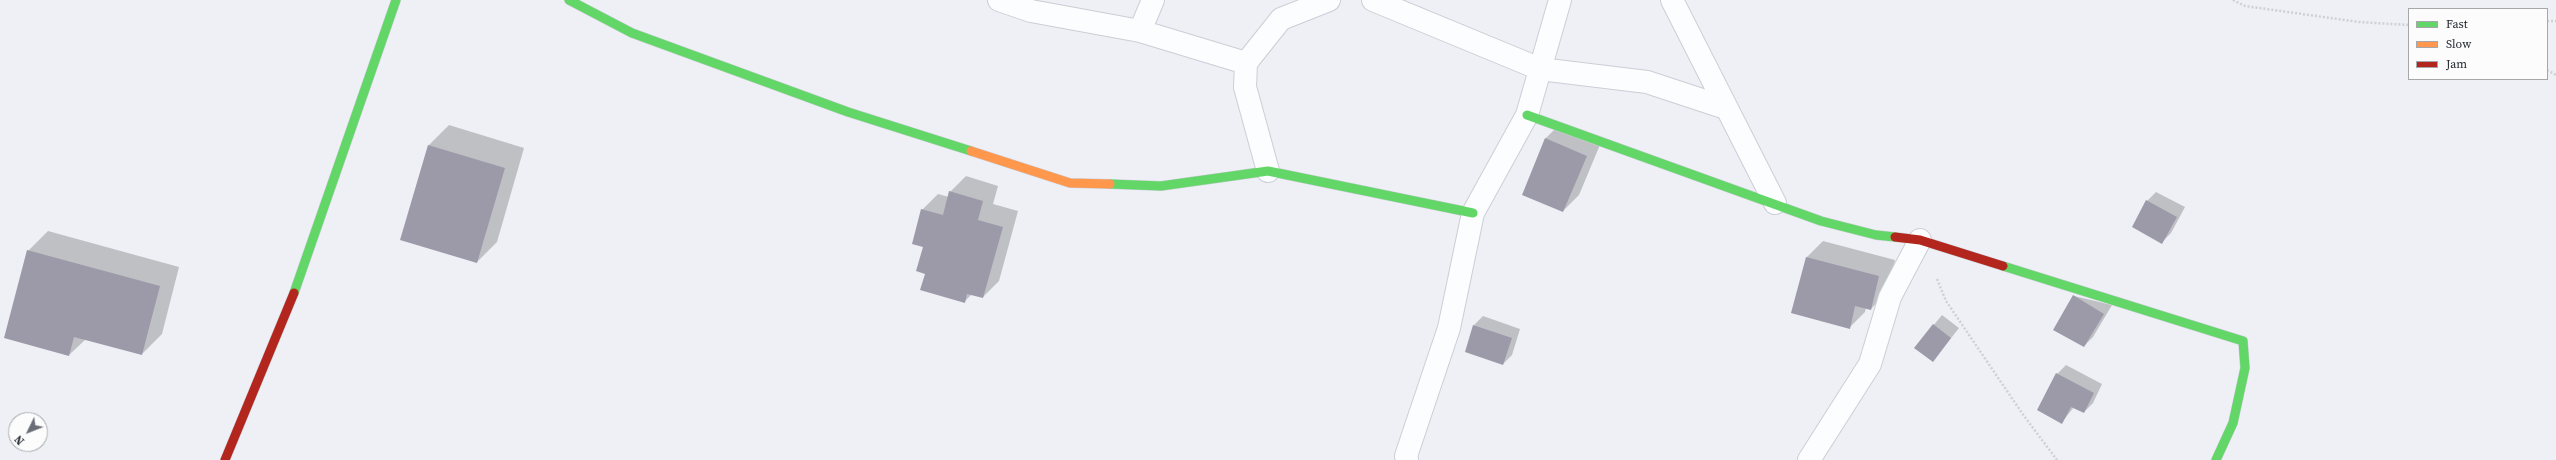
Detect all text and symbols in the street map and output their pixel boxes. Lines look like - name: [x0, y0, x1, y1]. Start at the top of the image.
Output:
- legend: [2408, 8, 2548, 80]
- text: Fast: [2446, 16, 2468, 32]
- text: Slow: [2446, 36, 2471, 52]
- text: Jam: [2446, 56, 2467, 72]
- north arrow: [8, 412, 48, 452]
- text: N: [11, 432, 28, 448]

